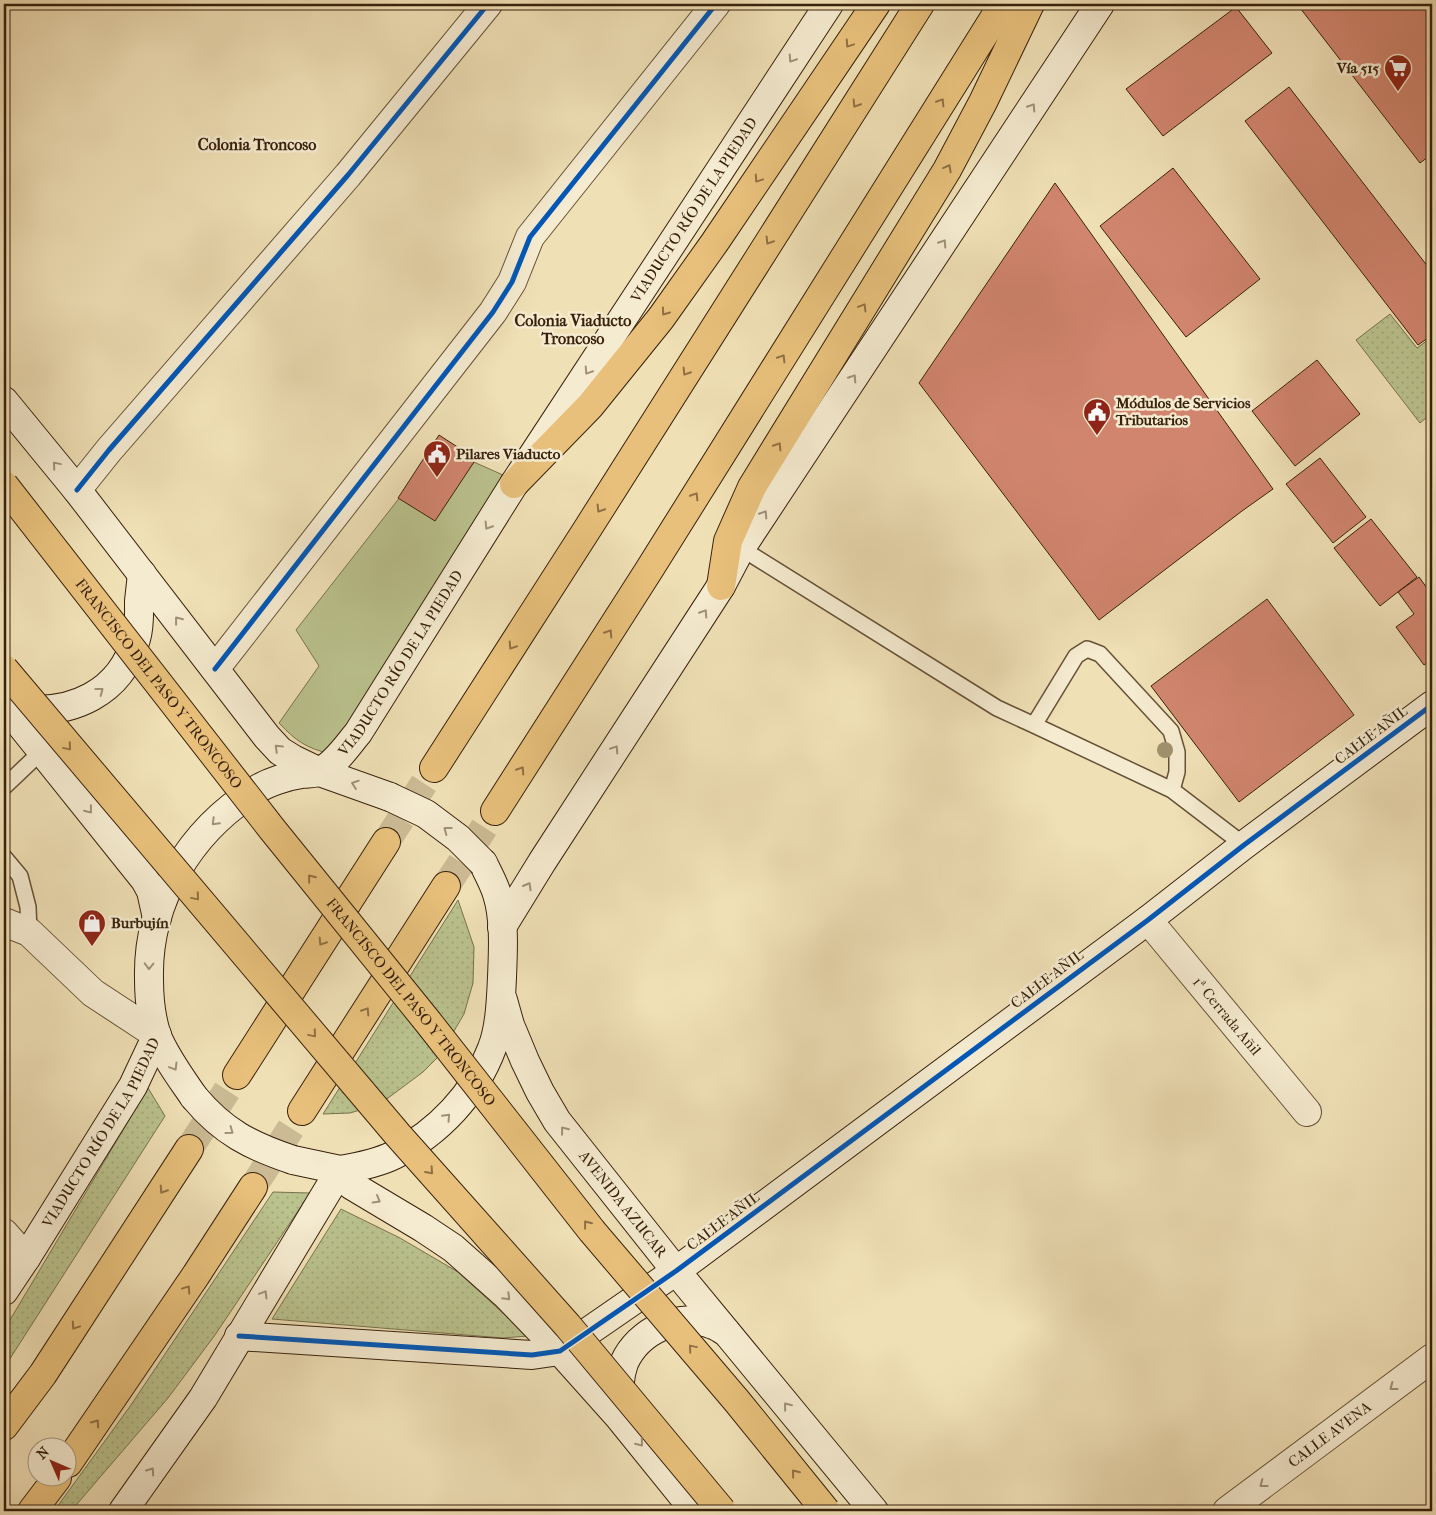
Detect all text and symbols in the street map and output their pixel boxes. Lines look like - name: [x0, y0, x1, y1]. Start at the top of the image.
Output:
- one-way arrow: [846, 38, 855, 48]
- supermarket icon: Vía 515: [1383, 53, 1413, 92]
- one-way arrow: [789, 54, 799, 63]
- place label: Vía 515: [1336, 59, 1380, 77]
- one-way arrow: [853, 98, 862, 108]
- one-way arrow: [935, 99, 945, 108]
- one-way arrow: [1026, 103, 1035, 113]
- street label: VIADUCTO RÍO DE LA PIEDAD: [626, 114, 761, 307]
- district label: Colonia Troncoso: [198, 135, 316, 154]
- one-way arrow: [942, 165, 952, 174]
- one-way arrow: [755, 173, 764, 182]
- one-way arrow: [766, 236, 775, 245]
- one-way arrow: [936, 239, 946, 248]
- one-way arrow: [857, 304, 867, 313]
- one-way arrow: [662, 306, 671, 316]
- district label: Colonia Viaducto Troncoso: [515, 311, 631, 348]
- one-way arrow: [775, 354, 785, 363]
- one-way arrow: [585, 365, 595, 374]
- one-way arrow: [683, 367, 693, 376]
- one-way arrow: [847, 375, 856, 384]
- place label: Módulos de Servicios Tributarios: [1115, 394, 1251, 429]
- public building icon: Módulos de Servicios Tributarios: [1082, 397, 1112, 436]
- public building icon: Pilares Viaducto: [422, 439, 452, 478]
- one-way arrow: [772, 442, 782, 451]
- place label: Pilares Viaducto: [456, 445, 561, 463]
- one-way arrow: [53, 461, 62, 470]
- one-way arrow: [689, 492, 699, 501]
- one-way arrow: [596, 504, 606, 513]
- one-way arrow: [758, 510, 767, 520]
- one-way arrow: [485, 520, 494, 529]
- street label: VIADUCTO RÍO DE LA PIEDAD: [333, 567, 467, 760]
- street label: FRANCISCO DEL PASO Y TRONCOSO: [72, 575, 246, 792]
- one-way arrow: [697, 609, 707, 618]
- one-way arrow: [175, 617, 183, 626]
- one-way arrow: [602, 629, 612, 638]
- one-way arrow: [509, 641, 518, 650]
- one-way arrow: [94, 688, 104, 697]
- street label: CALLE AÑIL: [1331, 702, 1411, 768]
- one-way arrow: [63, 741, 71, 750]
- one-way arrow: [275, 745, 284, 754]
- one-way arrow: [609, 745, 618, 755]
- one-way arrow: [515, 766, 524, 776]
- one-way arrow: [352, 780, 360, 790]
- one-way arrow: [84, 804, 92, 813]
- one-way arrow: [212, 816, 221, 825]
- one-way arrow: [443, 827, 453, 836]
- one-way arrow: [308, 874, 317, 883]
- one-way arrow: [521, 882, 531, 891]
- one-way arrow: [191, 891, 199, 900]
- street label: FRANCISCO DEL PASO Y TRONCOSO: [322, 894, 500, 1110]
- shop icon: Burbujín: [77, 908, 107, 947]
- place label: Burbujín: [111, 914, 169, 932]
- one-way arrow: [319, 937, 328, 946]
- street label: CALLE AÑIL: [1007, 946, 1087, 1012]
- one-way arrow: [144, 962, 154, 970]
- street label: 1ª Cerrada Añil: [1189, 973, 1265, 1059]
- one-way arrow: [360, 1008, 369, 1017]
- one-way arrow: [307, 1029, 316, 1038]
- street label: VIADUCTO RÍO DE LA PIEDAD: [38, 1035, 163, 1232]
- one-way arrow: [168, 1062, 178, 1071]
- one-way arrow: [441, 1113, 450, 1122]
- one-way arrow: [224, 1125, 233, 1133]
- one-way arrow: [562, 1127, 570, 1136]
- street label: AVENIDA AZUCAR: [574, 1146, 671, 1262]
- one-way arrow: [424, 1166, 433, 1175]
- one-way arrow: [160, 1184, 169, 1193]
- street label: CALLE AÑIL: [683, 1188, 763, 1254]
- one-way arrow: [372, 1194, 381, 1204]
- one-way arrow: [584, 1221, 592, 1230]
- one-way arrow: [181, 1285, 190, 1294]
- one-way arrow: [258, 1291, 268, 1300]
- one-way arrow: [502, 1291, 511, 1300]
- one-way arrow: [72, 1320, 81, 1330]
- one-way arrow: [688, 1344, 697, 1353]
- one-way arrow: [1389, 1381, 1399, 1390]
- street label: CALLE AVENA: [1285, 1397, 1375, 1471]
- one-way arrow: [785, 1403, 793, 1412]
- one-way arrow: [90, 1419, 99, 1429]
- one-way arrow: [634, 1437, 642, 1446]
- north arrow: [28, 1438, 78, 1488]
- text: N: [33, 1443, 53, 1463]
- one-way arrow: [145, 1468, 154, 1477]
- one-way arrow: [793, 1470, 801, 1479]
- one-way arrow: [1260, 1479, 1269, 1487]

